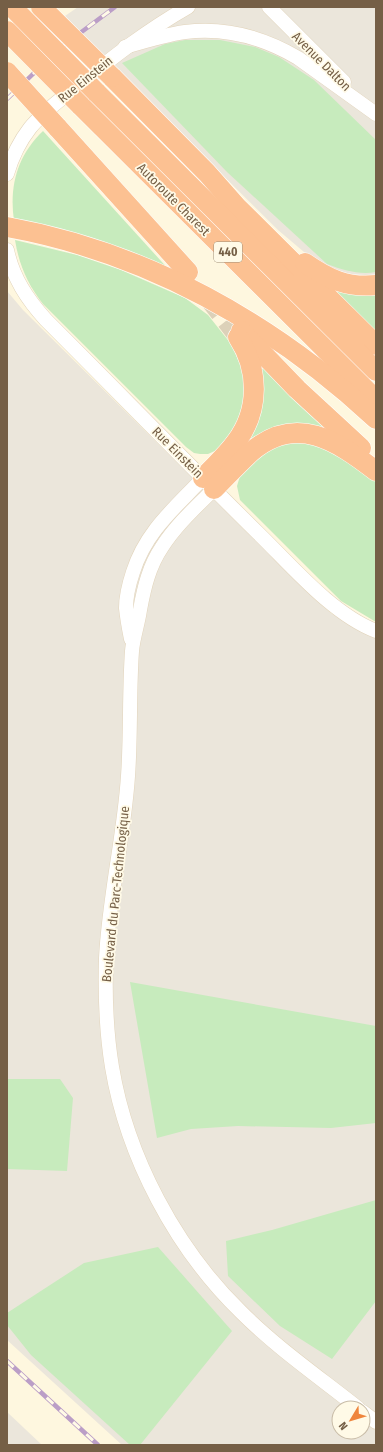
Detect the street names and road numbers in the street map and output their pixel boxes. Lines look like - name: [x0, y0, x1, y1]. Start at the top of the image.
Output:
- street label: Avenue Dalton: [289, 29, 354, 94]
- street label: Rue Einstein: [55, 53, 116, 106]
- street label: Autoroute Charest: [134, 160, 213, 239]
- road number: 440: [214, 242, 242, 262]
- street label: Rue Einstein: [149, 424, 206, 481]
- street label: Boulevard du Parc-Technologique: [99, 805, 132, 983]

